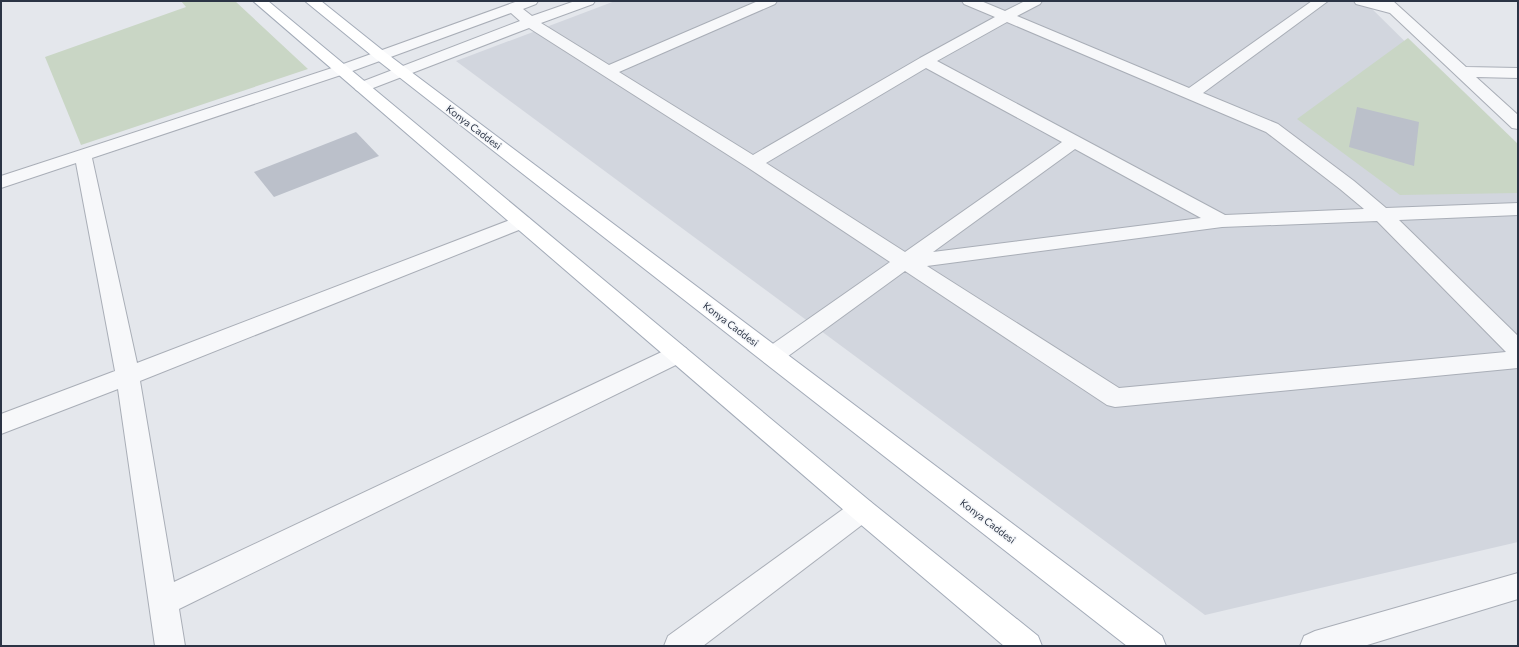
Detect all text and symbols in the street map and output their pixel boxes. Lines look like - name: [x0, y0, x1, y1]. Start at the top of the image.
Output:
- street label: Konya Caddesi: [444, 102, 504, 152]
- street label: Konya Caddesi: [701, 299, 761, 349]
- street label: Konya Caddesi: [958, 496, 1018, 546]

